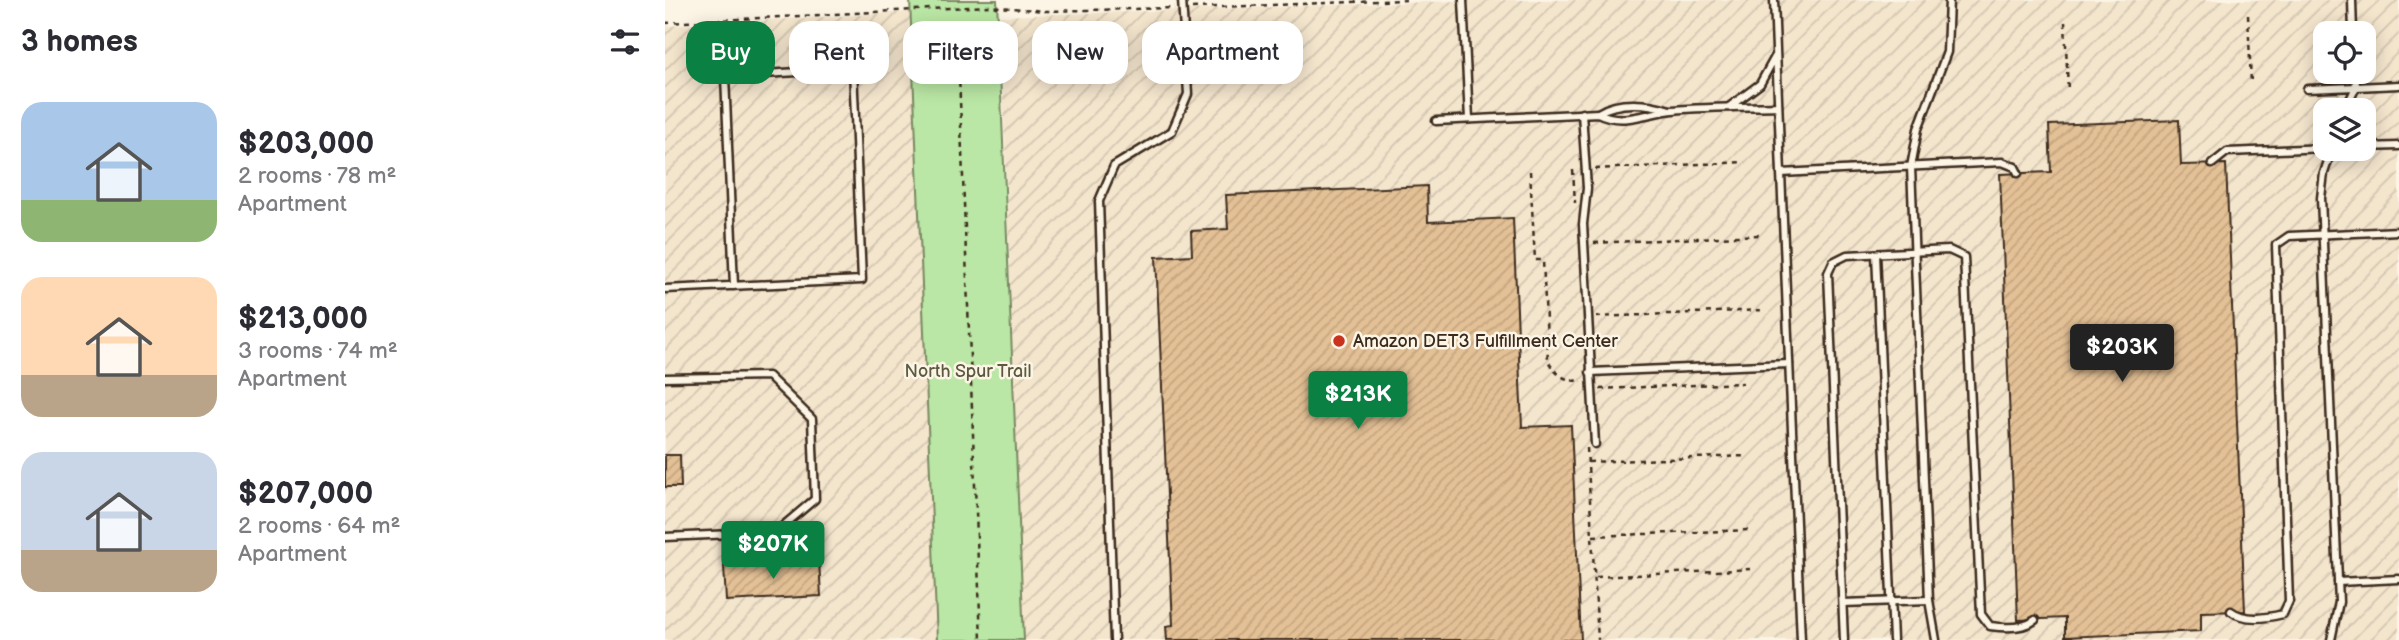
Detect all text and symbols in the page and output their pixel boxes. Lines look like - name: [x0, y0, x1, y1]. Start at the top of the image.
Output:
- chip: Buy: [686, 21, 775, 84]
- chip: Rent: [789, 21, 889, 84]
- chip: Filters: [903, 21, 1018, 84]
- chip: New: [1032, 21, 1128, 84]
- chip: Apartment: [1142, 21, 1303, 84]
- map controls: [2313, 21, 2376, 161]
- button: locate: [2313, 21, 2376, 84]
- icon: filters: [606, 23, 644, 61]
- text: 3 homes: [21, 24, 138, 60]
- button: layers: [2313, 98, 2376, 161]
- text: $203,000: [238, 126, 374, 162]
- icon: home: [77, 130, 161, 214]
- text: 2 rooms · 78 m²: [238, 162, 396, 190]
- text: Apartment: [238, 190, 347, 218]
- text: $213,000: [238, 301, 368, 337]
- icon: home: [77, 305, 161, 389]
- pin: $203K: [2073, 324, 2171, 384]
- place label: Amazon DET3 Fulfillment Center: [1353, 331, 1618, 352]
- marker: Amazon DET3 Fulfillment Center: [1331, 333, 1347, 349]
- text: $203K: [2086, 333, 2158, 361]
- text: 3 rooms · 74 m²: [238, 337, 398, 365]
- park label: North Spur Trail: [905, 361, 1031, 382]
- text: Apartment: [238, 365, 347, 393]
- pin: $213K: [1309, 372, 1407, 431]
- text: $213K: [1324, 380, 1392, 408]
- text: $207,000: [238, 476, 373, 512]
- icon: home: [77, 480, 161, 564]
- text: 2 rooms · 64 m²: [238, 512, 400, 540]
- pin: $207K: [724, 522, 822, 581]
- text: $207K: [737, 530, 809, 558]
- text: Apartment: [238, 540, 347, 568]

